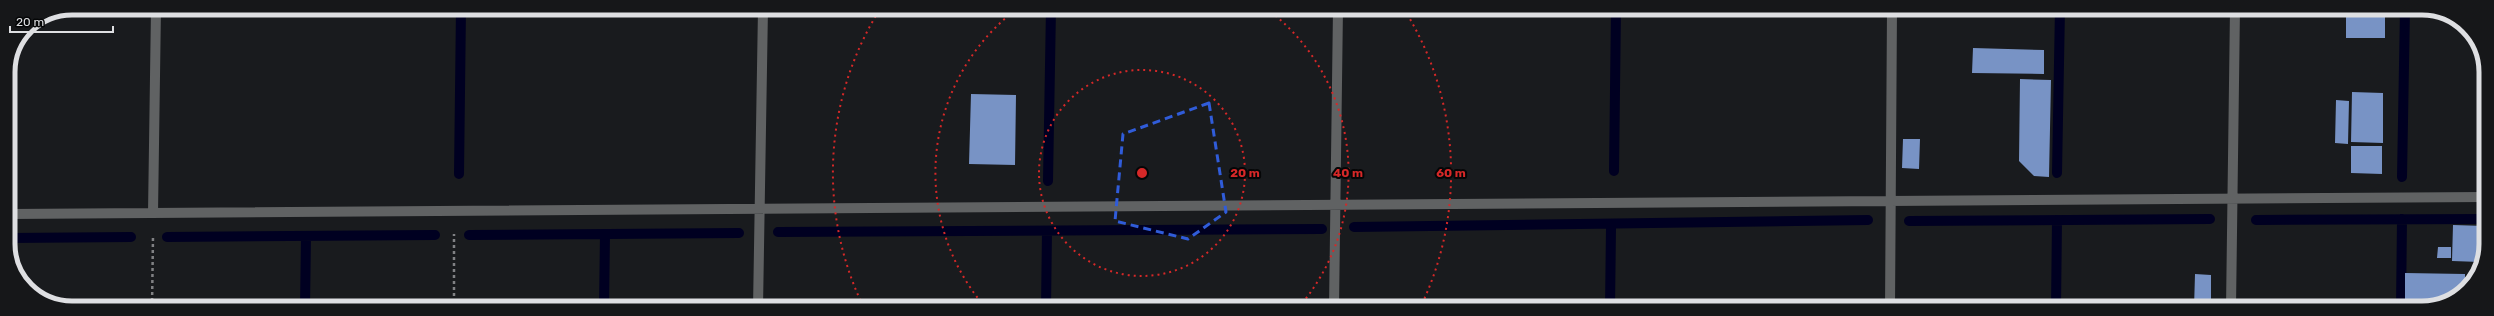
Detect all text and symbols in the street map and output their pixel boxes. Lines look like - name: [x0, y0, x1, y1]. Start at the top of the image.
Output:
- scale bar: [10, 8, 113, 34]
- text: 20 m: [16, 15, 44, 29]
- centre of rings: [1135, 166, 1149, 180]
- text: 20 m: [1230, 166, 1260, 180]
- text: 40 m: [1333, 166, 1363, 180]
- text: 60 m: [1436, 166, 1466, 180]

